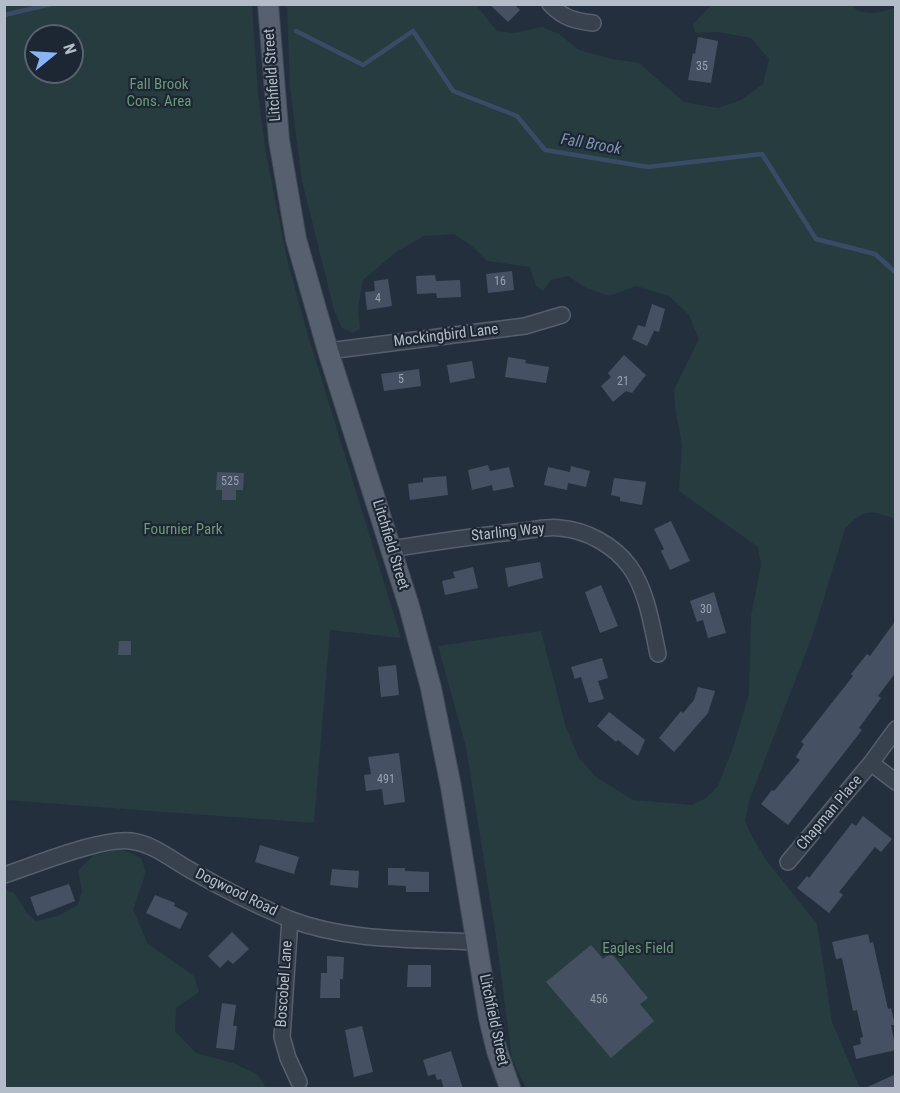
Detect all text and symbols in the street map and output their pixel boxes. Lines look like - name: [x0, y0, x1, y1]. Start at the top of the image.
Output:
- north arrow: [24, 24, 84, 84]
- street label: Litchfield Street: [261, 28, 285, 122]
- text: N: [59, 41, 80, 56]
- house number: 35: [696, 60, 708, 74]
- park label: Fall Brook Cons. Area: [127, 76, 191, 111]
- water label: Fall Brook: [559, 130, 623, 160]
- house number: 16: [494, 275, 506, 289]
- house number: 4: [375, 292, 381, 306]
- street label: Mockingbird Lane: [393, 321, 499, 351]
- house number: 5: [398, 373, 404, 387]
- house number: 21: [617, 375, 629, 389]
- house number: 525: [221, 475, 239, 489]
- street label: Litchfield Street: [368, 498, 412, 592]
- street label: Starling Way: [471, 520, 545, 546]
- park label: Fournier Park: [144, 521, 222, 539]
- house number: 30: [700, 603, 712, 617]
- street label: Chapman Place: [793, 772, 867, 854]
- house number: 491: [377, 773, 395, 787]
- street label: Dogwood Road: [192, 865, 280, 921]
- street label: Boscobel Lane: [273, 940, 297, 1028]
- park label: Eagles Field: [602, 940, 674, 958]
- street label: Litchfield Street: [475, 973, 511, 1067]
- house number: 456: [590, 993, 608, 1007]

